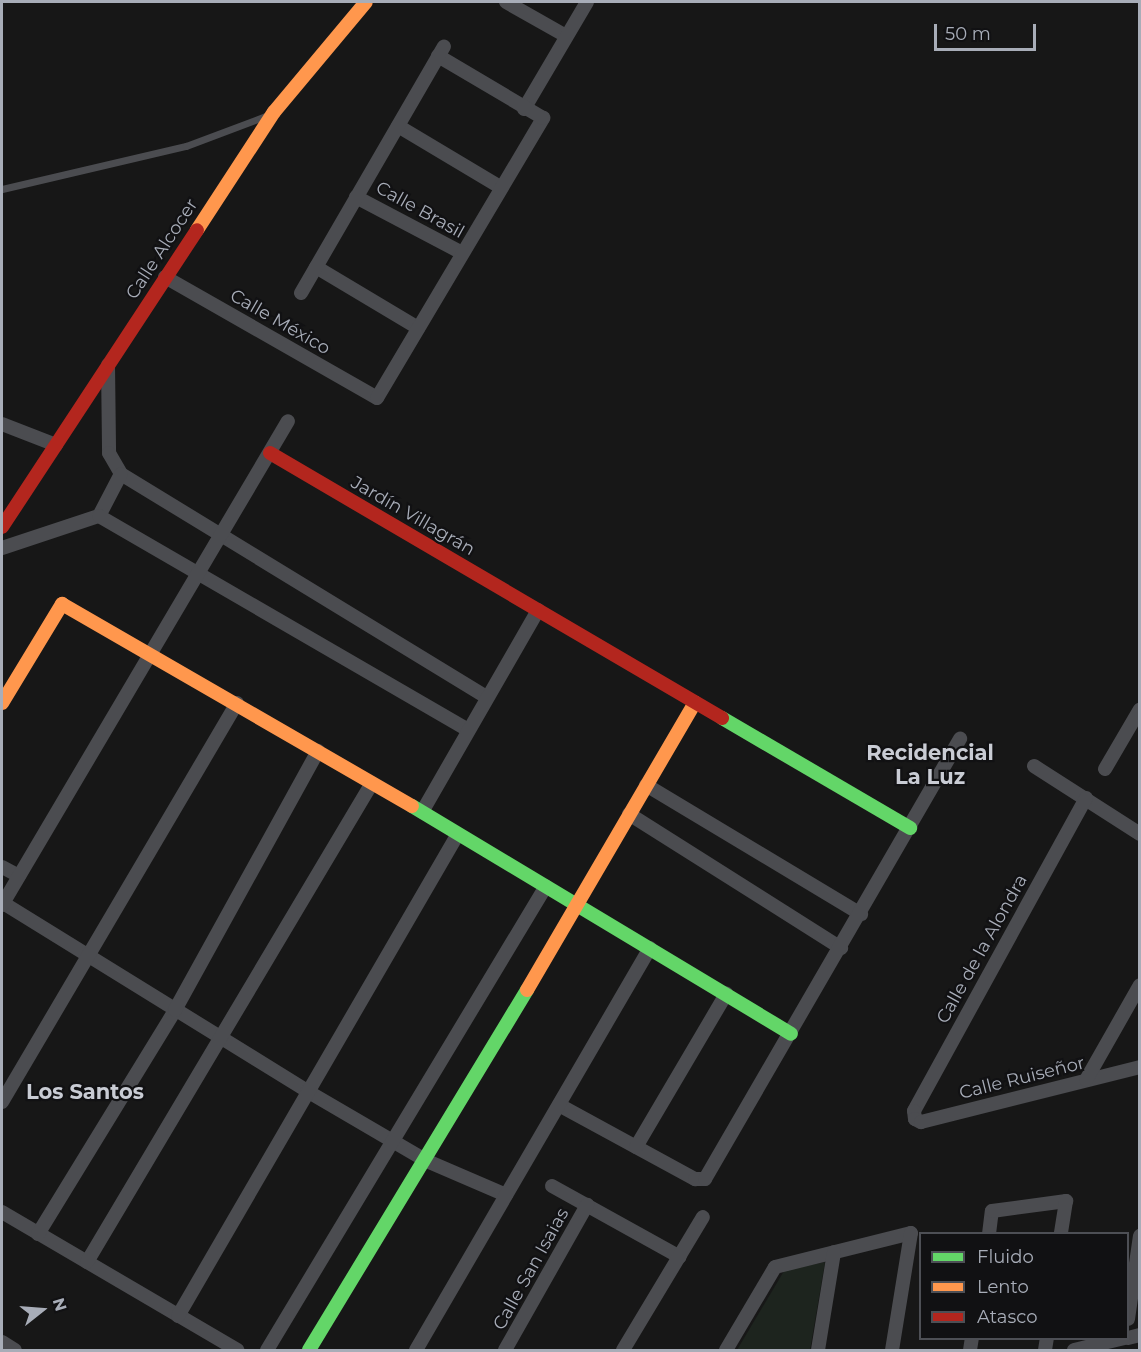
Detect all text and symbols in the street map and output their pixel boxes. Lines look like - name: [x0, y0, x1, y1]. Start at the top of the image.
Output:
- scale bar: [937, 12, 1039, 50]
- text: 50 m: [945, 23, 991, 45]
- street label: Calle Brasil: [372, 177, 468, 243]
- street label: Calle Alcocer: [121, 195, 203, 303]
- street label: Calle México: [226, 285, 334, 359]
- street label: Jardín Villagrán: [347, 472, 479, 560]
- district label: Recidencial La Luz: [866, 740, 994, 790]
- street label: Calle de la Alondra: [932, 871, 1032, 1027]
- street label: Calle Ruiseñor: [957, 1052, 1087, 1104]
- district label: Los Santos: [26, 1079, 144, 1105]
- street label: Calle San Isaias: [489, 1204, 573, 1334]
- legend: [919, 1232, 1129, 1340]
- text: Fluido: [977, 1246, 1034, 1268]
- text: Lento: [977, 1276, 1029, 1298]
- north arrow: [12, 1280, 72, 1340]
- text: N: [49, 1296, 71, 1314]
- text: Atasco: [977, 1306, 1037, 1328]

